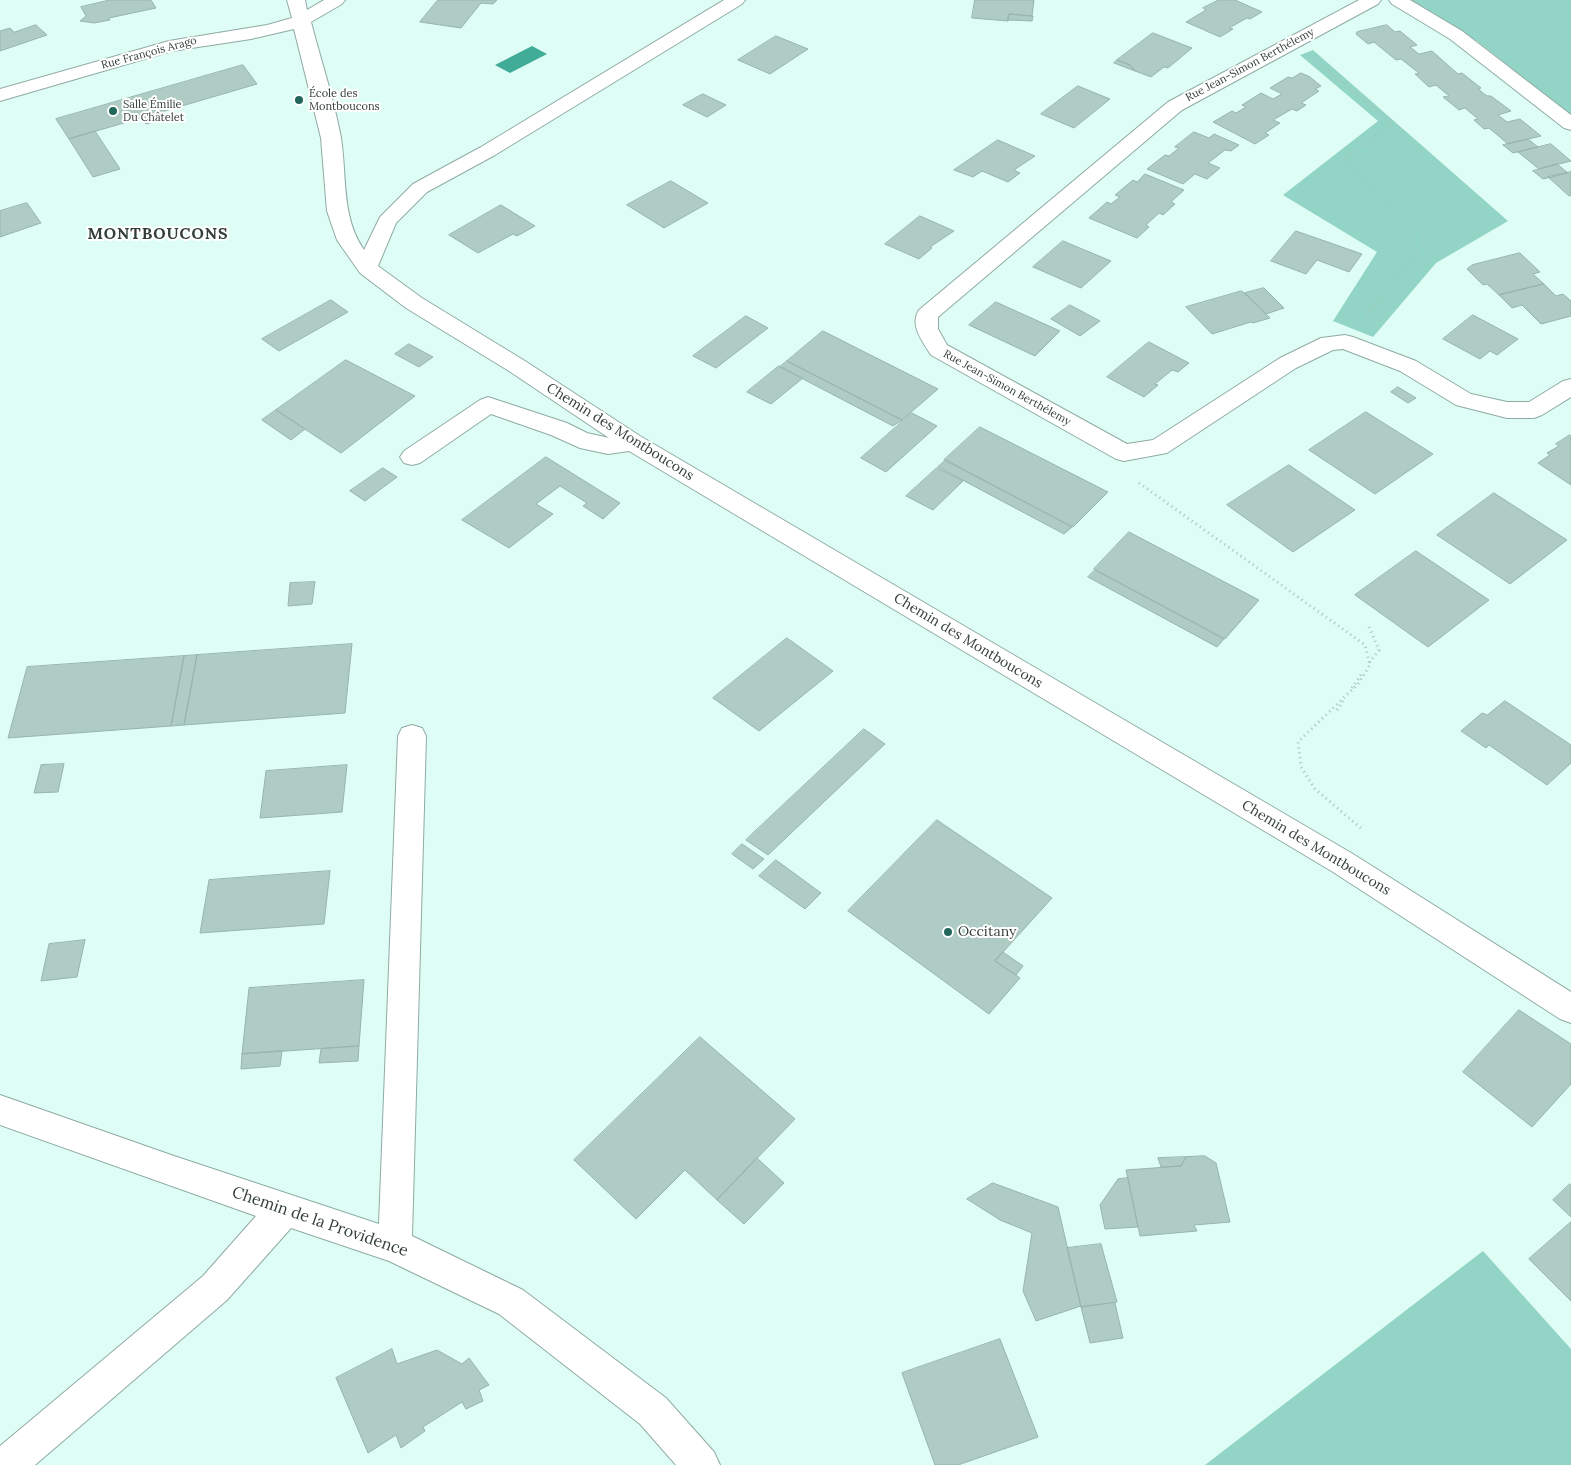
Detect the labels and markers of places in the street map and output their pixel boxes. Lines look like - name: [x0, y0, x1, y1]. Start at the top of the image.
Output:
- place label: École des Montboucons: [309, 87, 380, 113]
- marker: École des Montboucons: [293, 94, 305, 106]
- place label: Salle Émilie Du Châtelet: [123, 98, 184, 124]
- marker: Salle Émilie Du Châtelet: [107, 105, 119, 117]
- place label: Occitany: [958, 924, 1016, 940]
- marker: Occitany: [942, 926, 954, 938]

